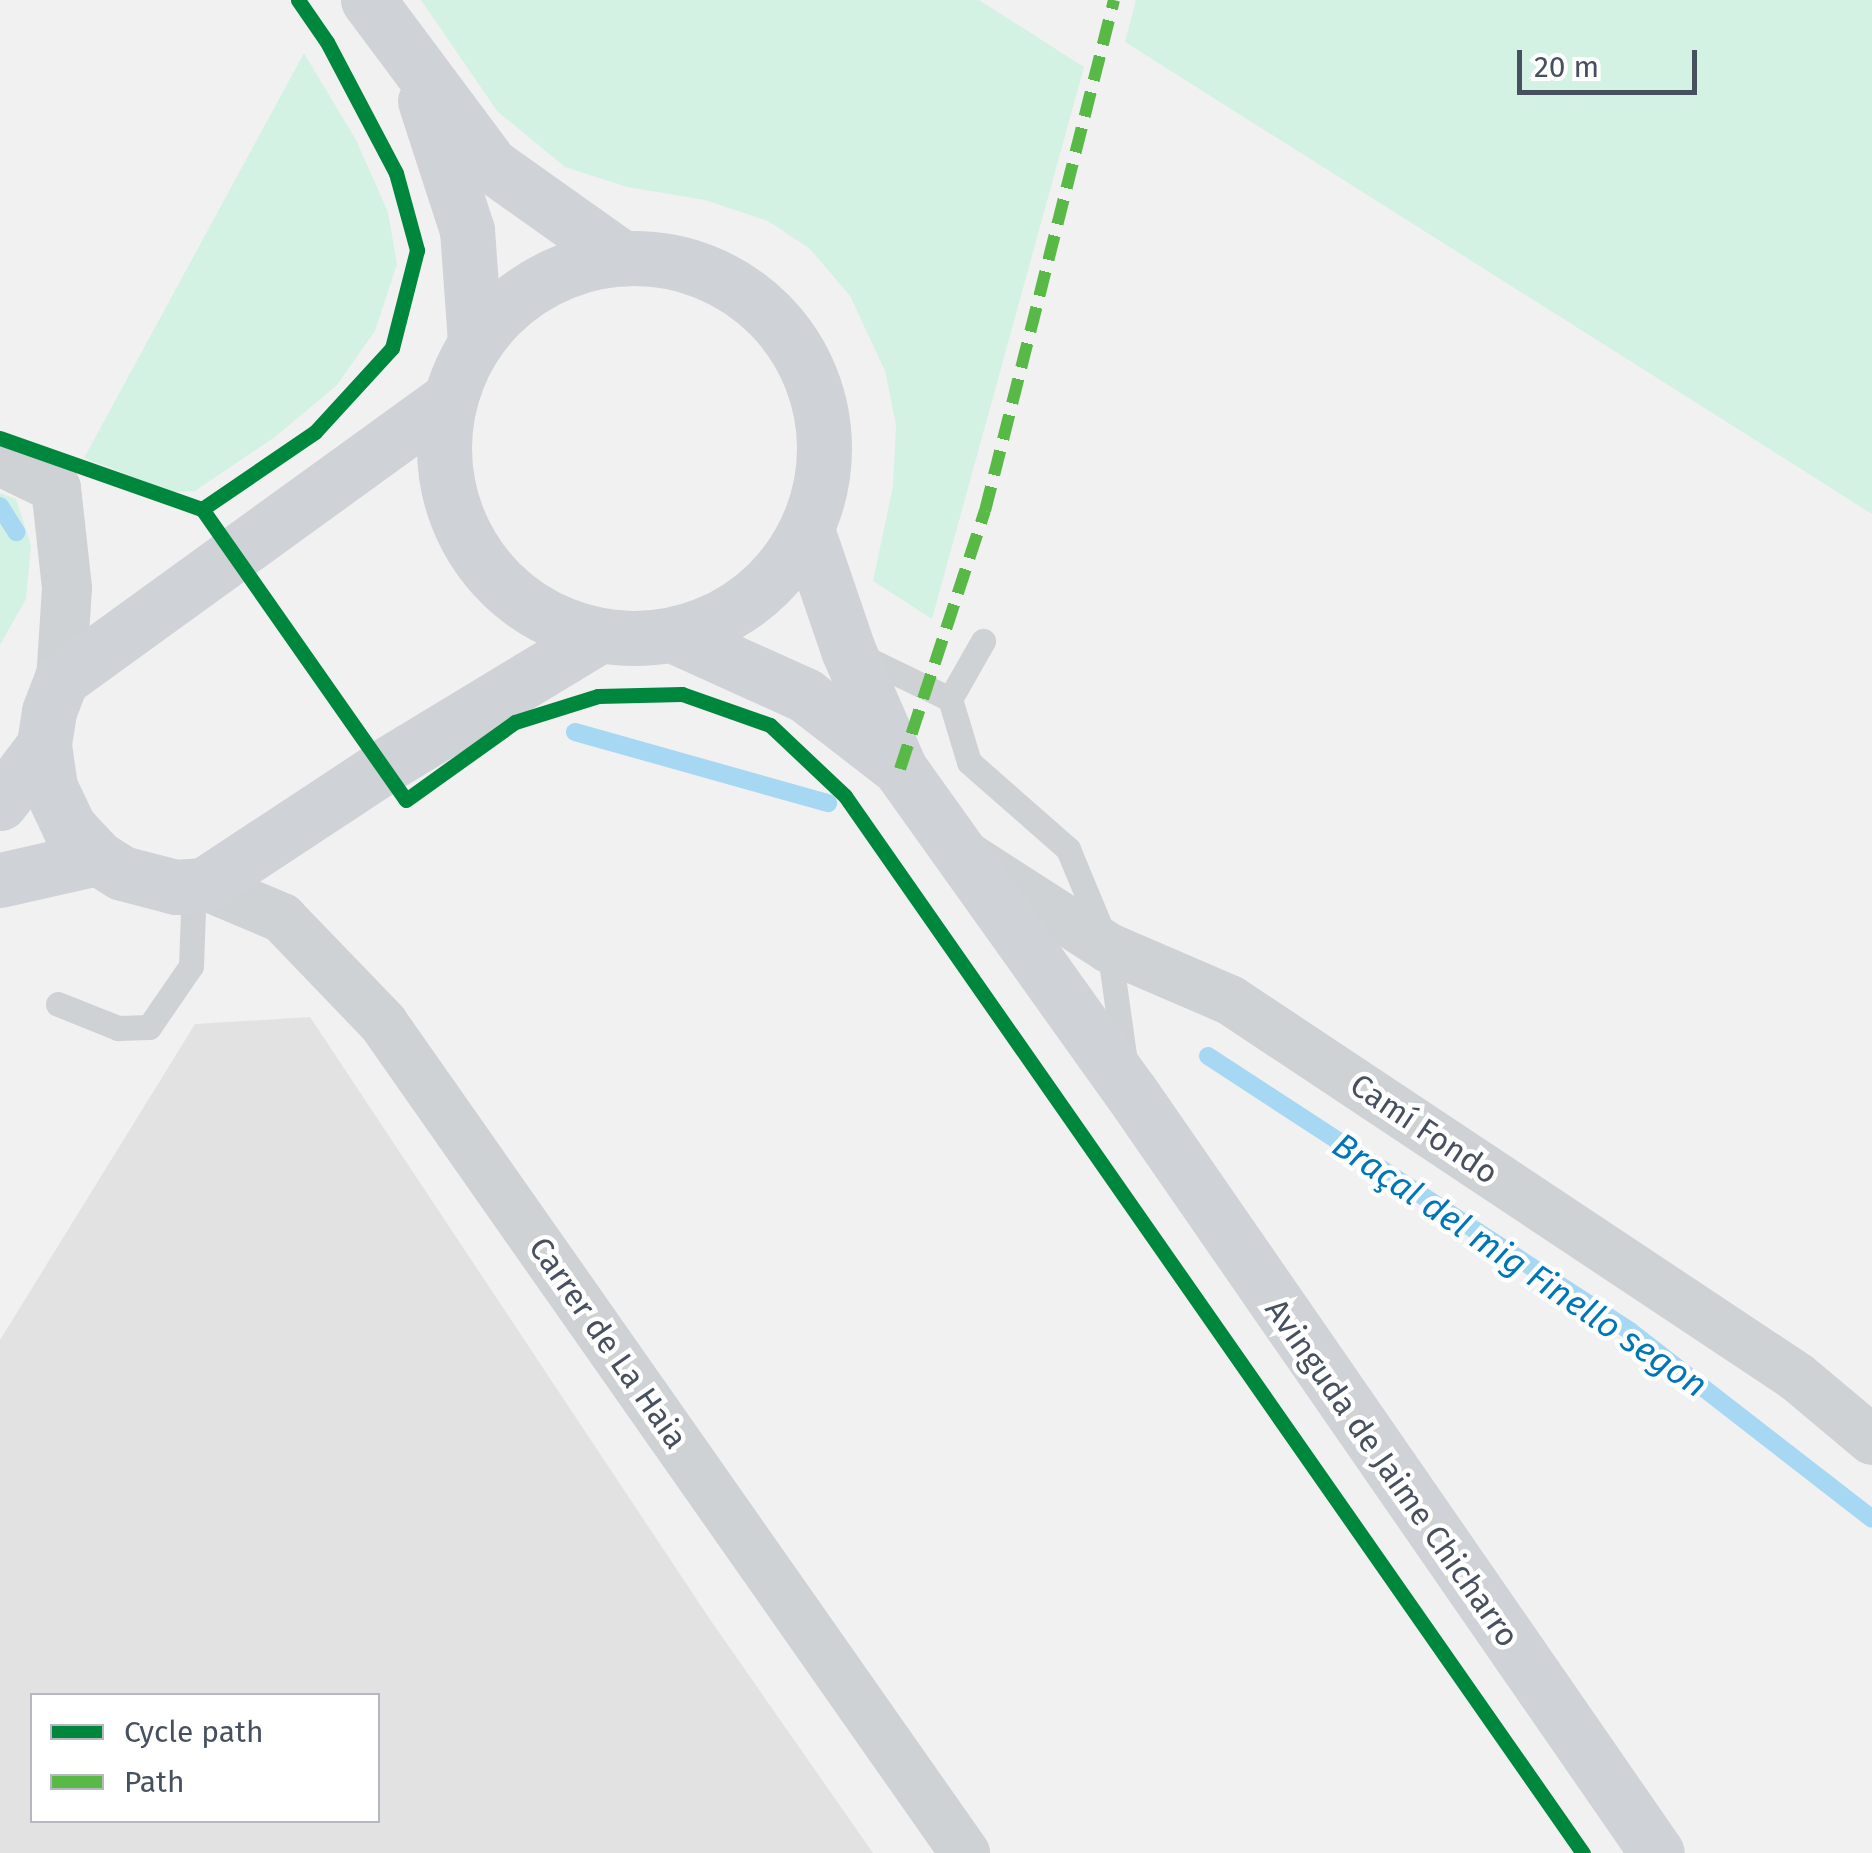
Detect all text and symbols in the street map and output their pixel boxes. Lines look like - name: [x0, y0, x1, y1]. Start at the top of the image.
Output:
- scale bar: [1522, 30, 1702, 92]
- text: 20 m: [1534, 49, 1599, 85]
- street label: Camí Fondo: [1343, 1066, 1505, 1192]
- water label: Braçal del mig Finello segon: [1325, 1124, 1715, 1406]
- street label: Carrer de La Haia: [521, 1230, 695, 1456]
- street label: Avinguda de Jaime Chicharro: [1257, 1292, 1527, 1654]
- legend: [30, 1693, 380, 1823]
- text: Cycle path: [124, 1714, 263, 1750]
- text: Path: [124, 1764, 185, 1800]

